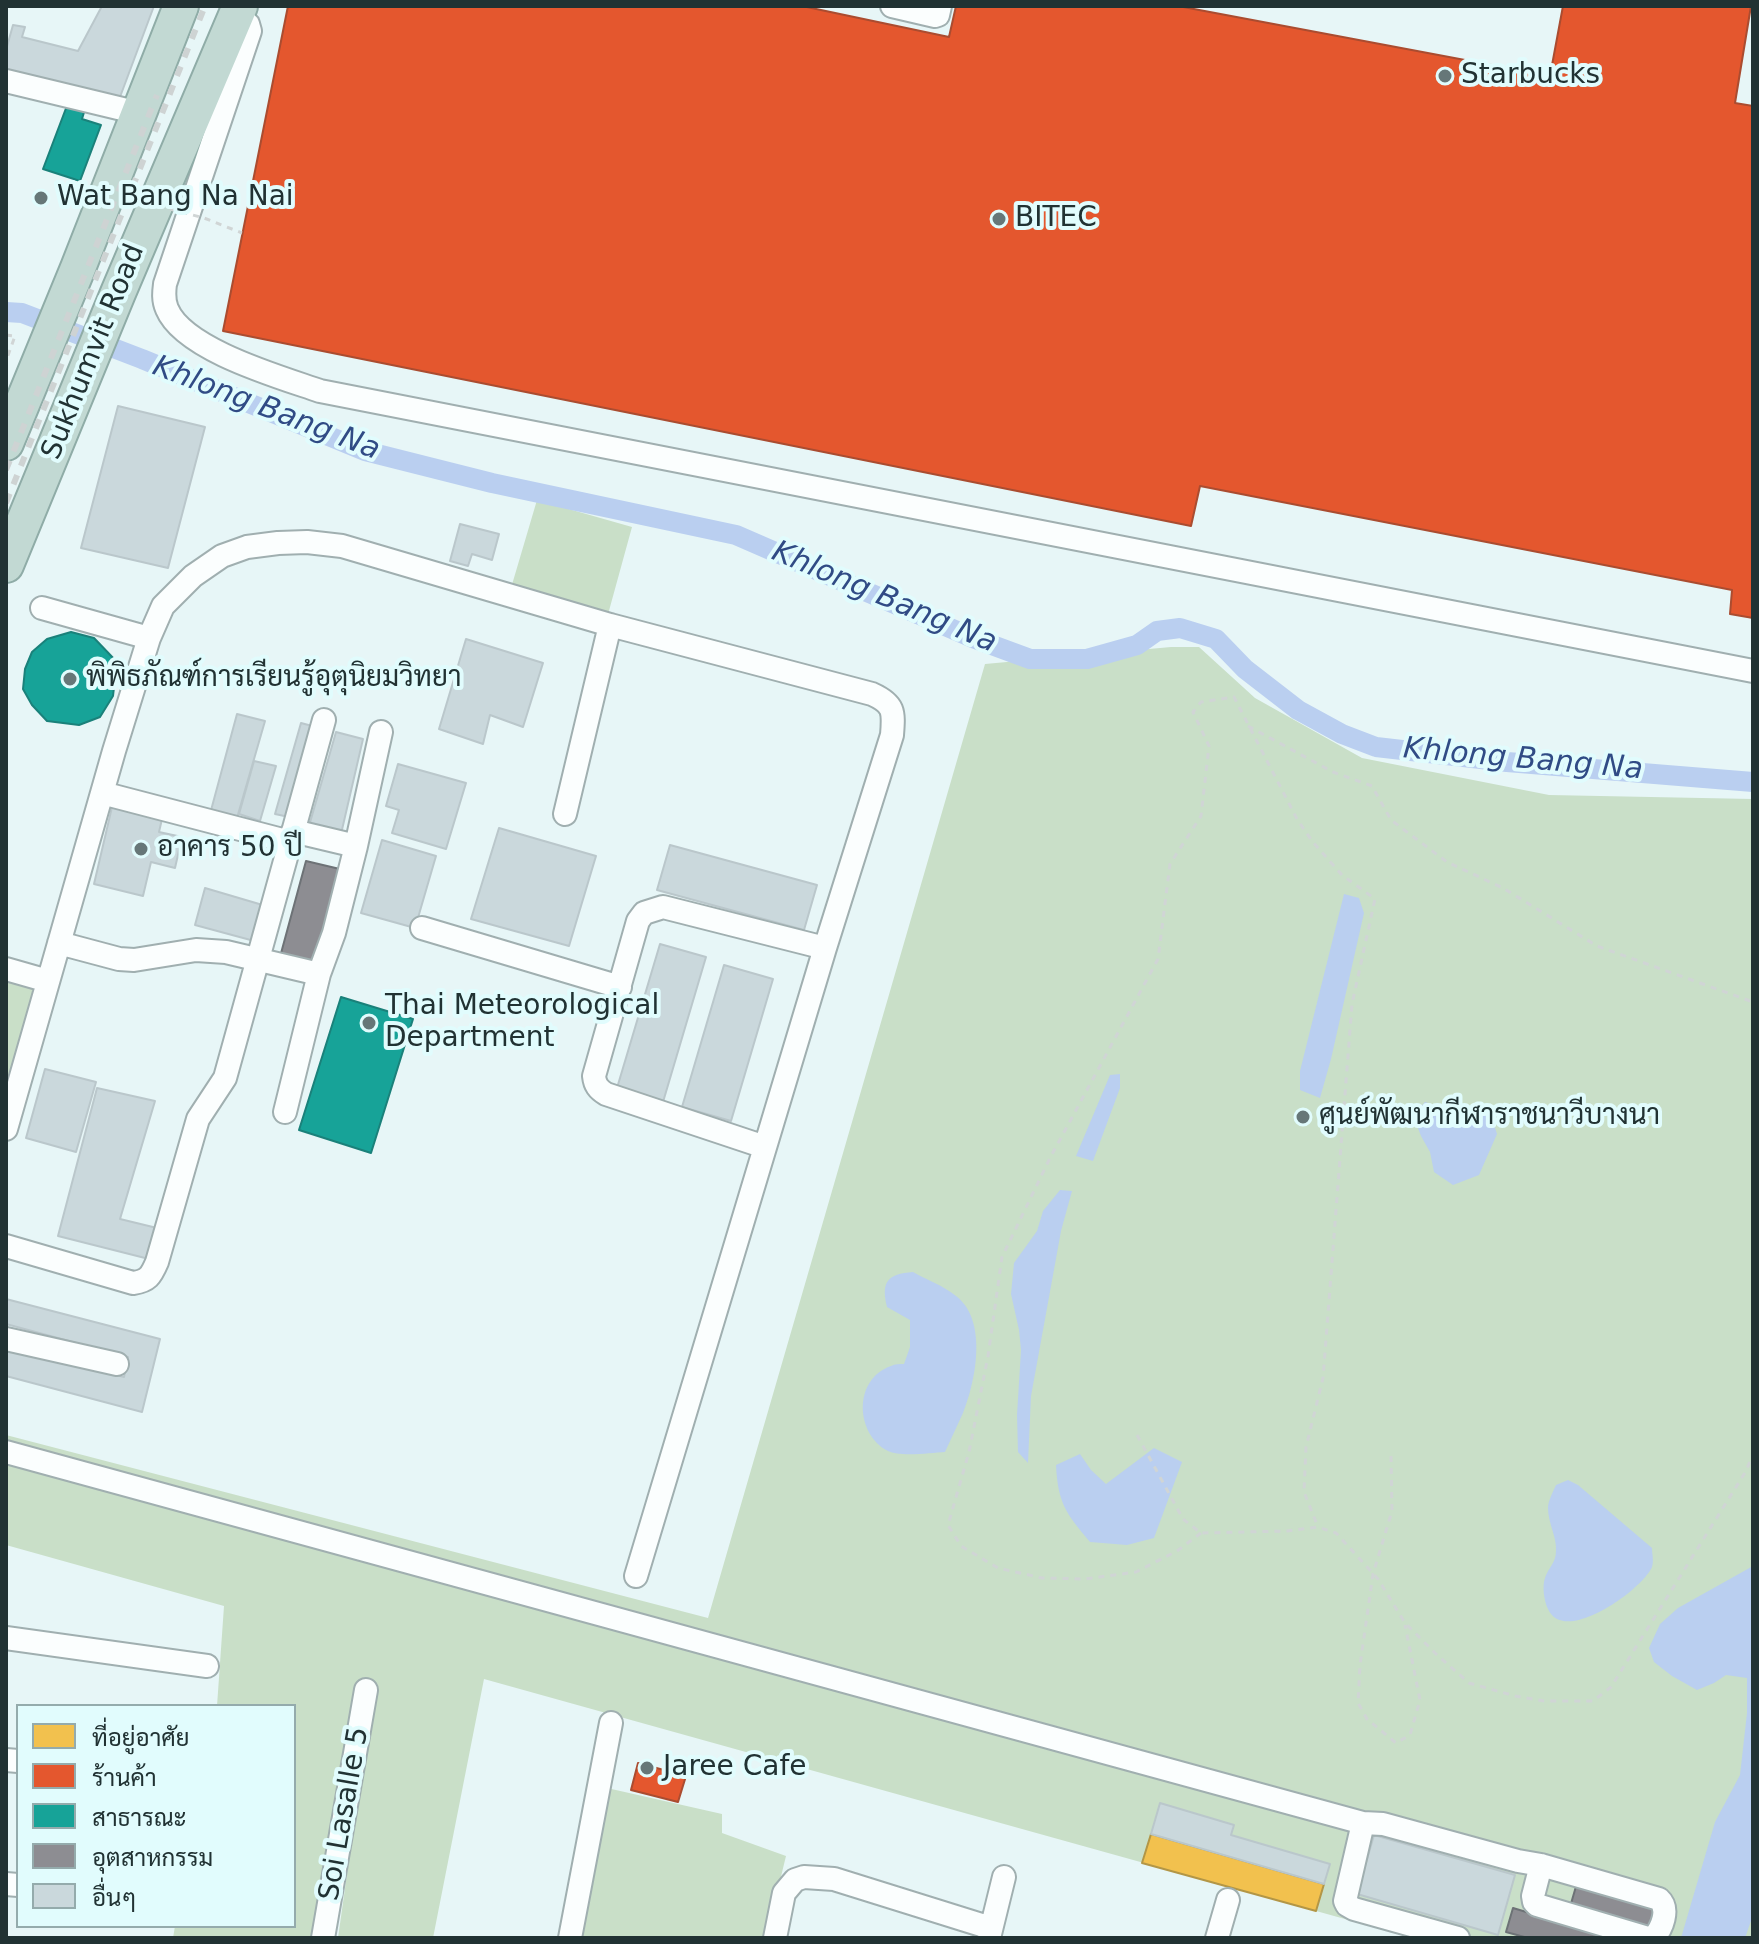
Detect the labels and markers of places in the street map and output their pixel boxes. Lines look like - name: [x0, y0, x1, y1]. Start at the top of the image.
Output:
- place label: Starbucks: [1461, 59, 1600, 93]
- marker: Starbucks: [1436, 67, 1454, 85]
- place label: Wat Bang Na Nai: [57, 181, 294, 215]
- marker: Wat Bang Na Nai: [32, 189, 50, 207]
- place label: BITEC: [1015, 202, 1097, 236]
- marker: BITEC: [990, 210, 1008, 228]
- place label: พิพิธภัณฑ์การเรียนรู้อุตุนิยมวิทยา: [86, 662, 462, 696]
- marker: พิพิธภัณฑ์การเรียนรู้อุตุนิยมวิทยา: [61, 670, 79, 688]
- place label: อาคาร 50 ปี: [157, 832, 303, 866]
- marker: อาคาร 50 ปี: [132, 840, 150, 858]
- place label: Thai Meteorological Department: [385, 990, 659, 1056]
- marker: Thai Meteorological Department: [360, 1014, 378, 1032]
- place label: ศูนย์พัฒนากีฬาราชนาวีบางนา: [1319, 1100, 1660, 1134]
- marker: ศูนย์พัฒนากีฬาราชนาวีบางนา: [1294, 1108, 1312, 1126]
- place label: Jaree Cafe: [663, 1751, 806, 1785]
- marker: Jaree Cafe: [638, 1759, 656, 1777]

